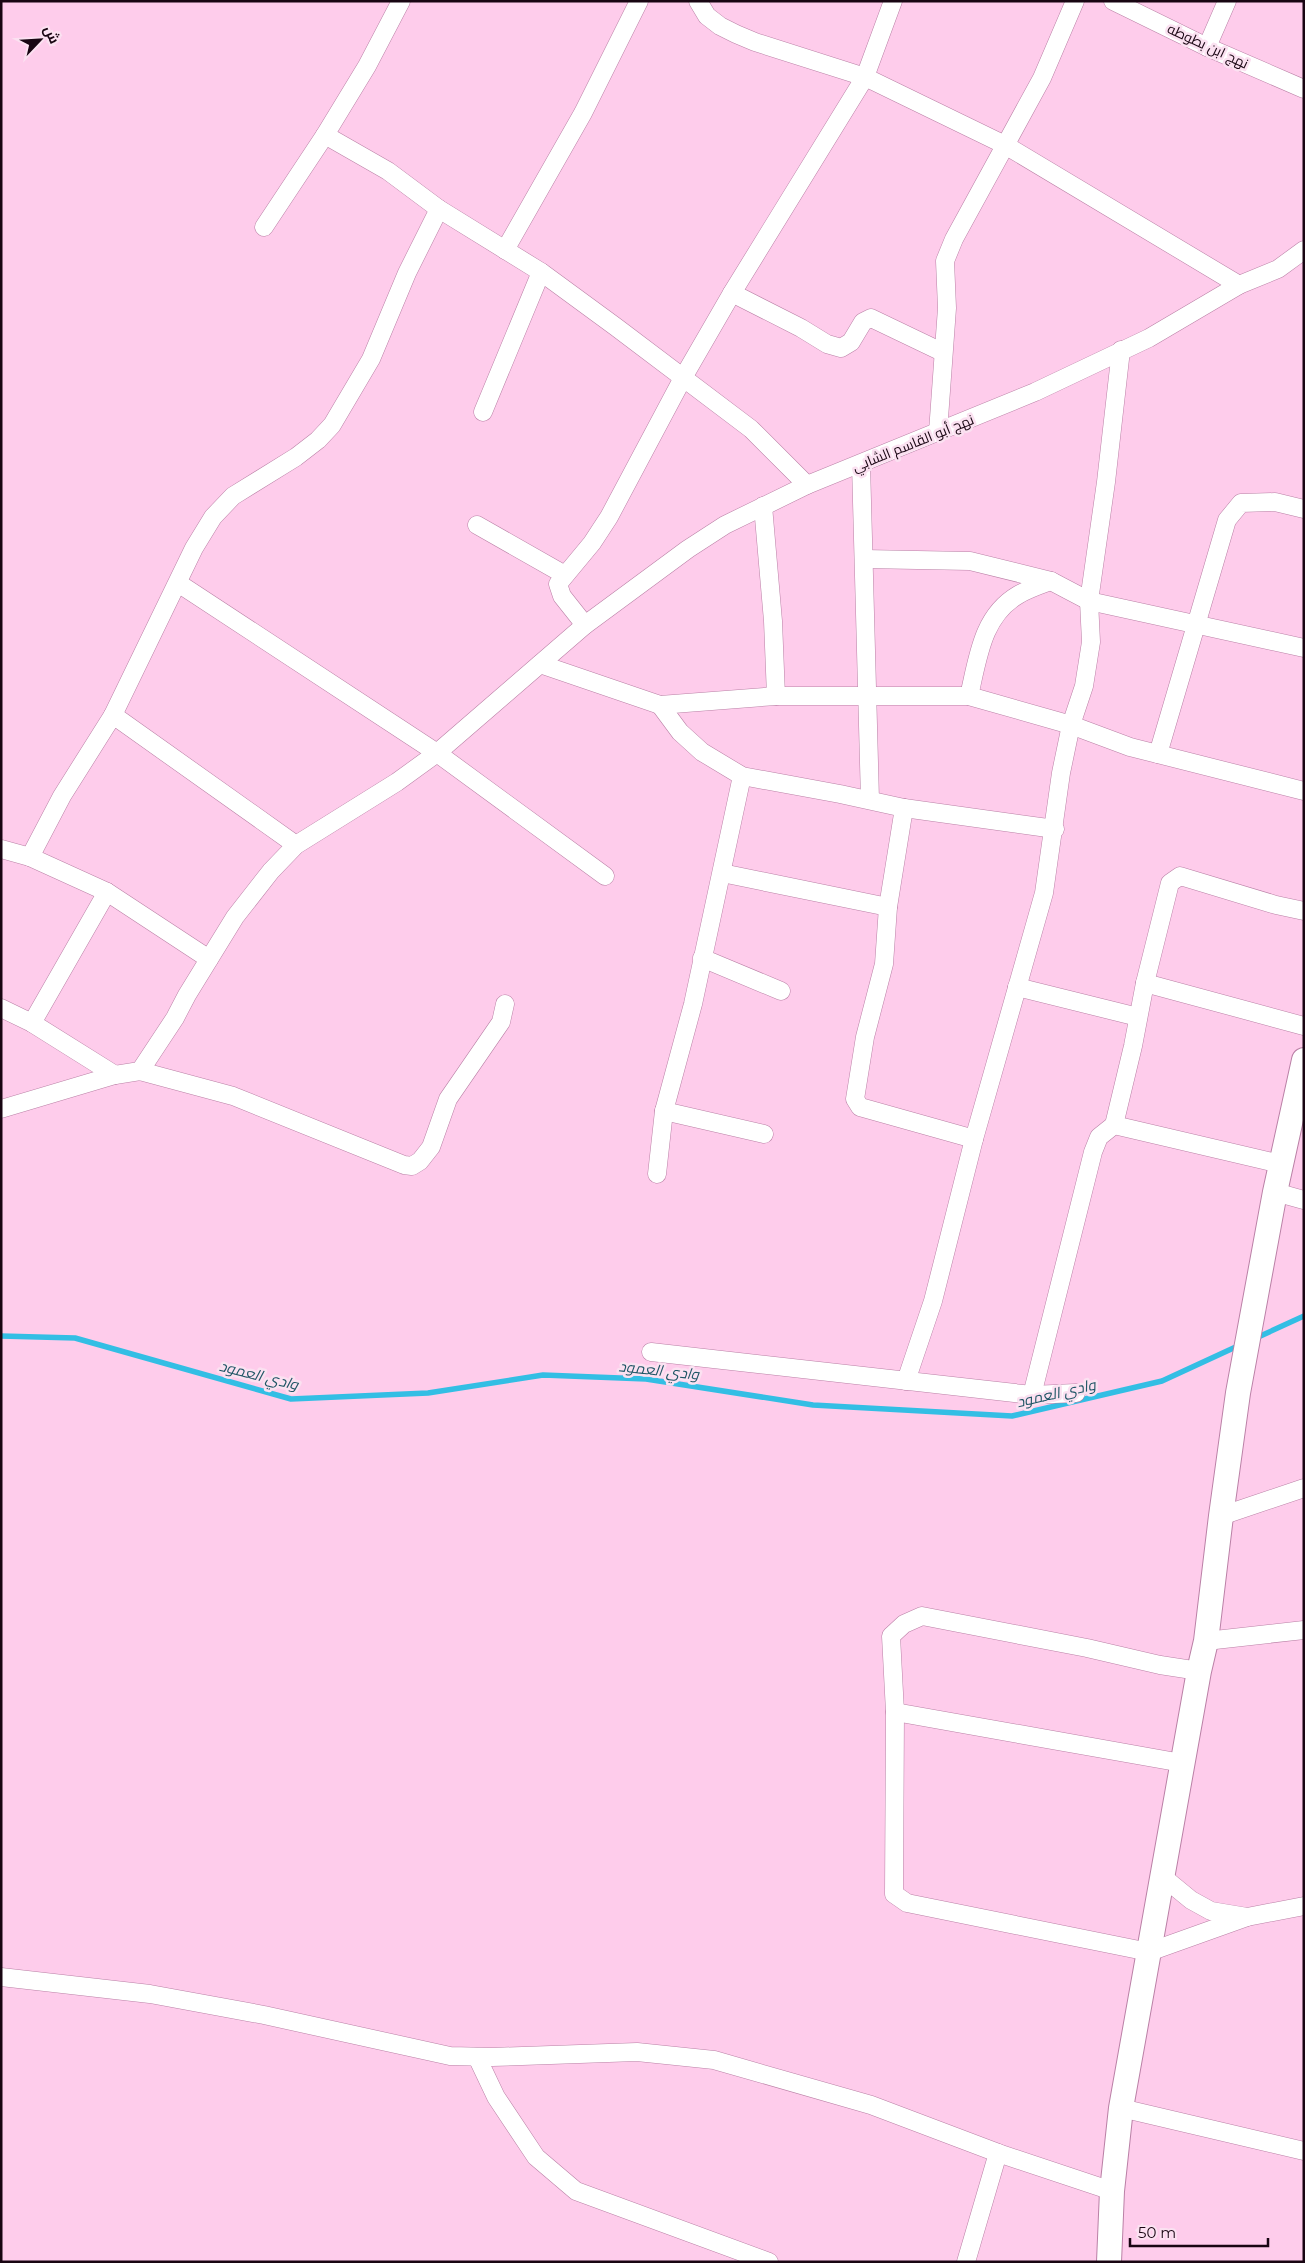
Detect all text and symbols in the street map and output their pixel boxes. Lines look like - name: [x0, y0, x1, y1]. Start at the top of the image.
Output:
- north arrow: [15, 15, 65, 65]
- street label: نهج ابن بطوطه: [1165, 19, 1251, 73]
- text: ش: [40, 23, 64, 46]
- street label: نهج أبو القاسم الشابي: [849, 410, 978, 478]
- water label: وادي العمود: [217, 1356, 301, 1397]
- water label: وادي العمود: [618, 1356, 701, 1387]
- water label: وادي العمود: [1015, 1374, 1099, 1414]
- scale bar: [1130, 2216, 1268, 2248]
- text: 50 m: [1138, 2223, 1176, 2242]

